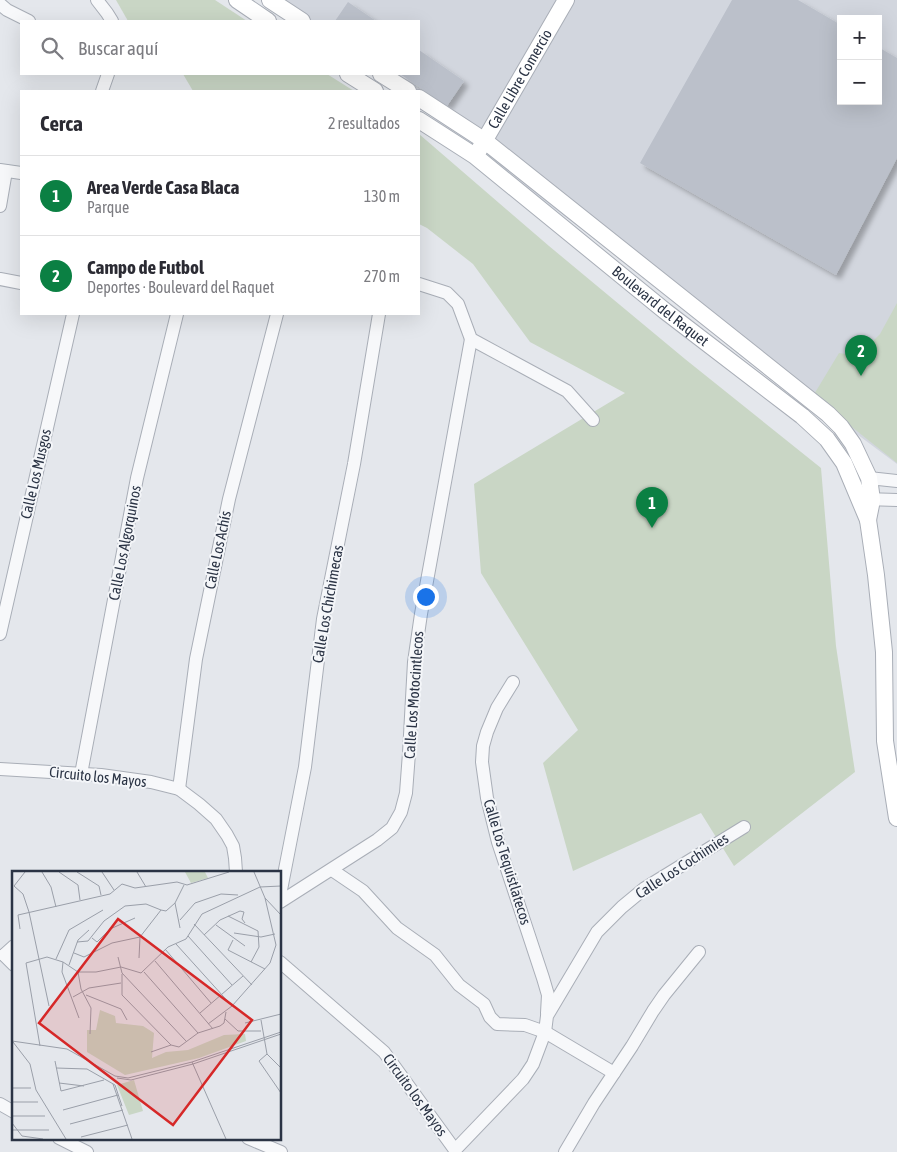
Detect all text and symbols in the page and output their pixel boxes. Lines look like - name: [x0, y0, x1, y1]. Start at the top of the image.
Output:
- map controls: [837, 15, 882, 105]
- button: +: [837, 15, 882, 60]
- search box: [20, 20, 420, 75]
- street label: Calle Libre Comercio: [484, 26, 555, 132]
- icon: search: [38, 34, 66, 62]
- text: Buscar aquí: [78, 37, 158, 59]
- button: −: [837, 60, 882, 105]
- text: Cerca: [40, 111, 83, 135]
- text: 2 resultados: [328, 114, 400, 132]
- text: Area Verde Casa Blaca: [87, 176, 239, 198]
- text: 1: [52, 187, 60, 205]
- text: 130 m: [364, 187, 400, 205]
- text: Parque: [87, 198, 129, 216]
- text: Campo de Futbol: [87, 256, 204, 278]
- street label: Boulevard del Raquet: [609, 262, 712, 349]
- text: 2: [52, 267, 60, 285]
- text: 270 m: [364, 267, 400, 285]
- text: Deportes · Boulevard del Raquet: [87, 278, 274, 296]
- pin: 2: [845, 335, 877, 376]
- street label: Calle Los Musgos: [17, 427, 54, 520]
- street label: Calle Los Algorquinos: [105, 484, 144, 602]
- pin: 1: [636, 487, 668, 528]
- street label: Calle Los Achís: [201, 509, 234, 591]
- street label: Calle Los Chichimecas: [309, 543, 346, 664]
- your location: [413, 584, 439, 610]
- street label: Calle Los Motocintlecos: [401, 631, 426, 759]
- street label: Circuito los Mayos: [49, 763, 148, 790]
- street label: Calle Los Tequistlatecos: [480, 797, 535, 927]
- street label: Calle Los Cochimies: [632, 829, 731, 902]
- inset map: [12, 871, 281, 1140]
- street label: Circuito los Mayos: [380, 1050, 451, 1139]

